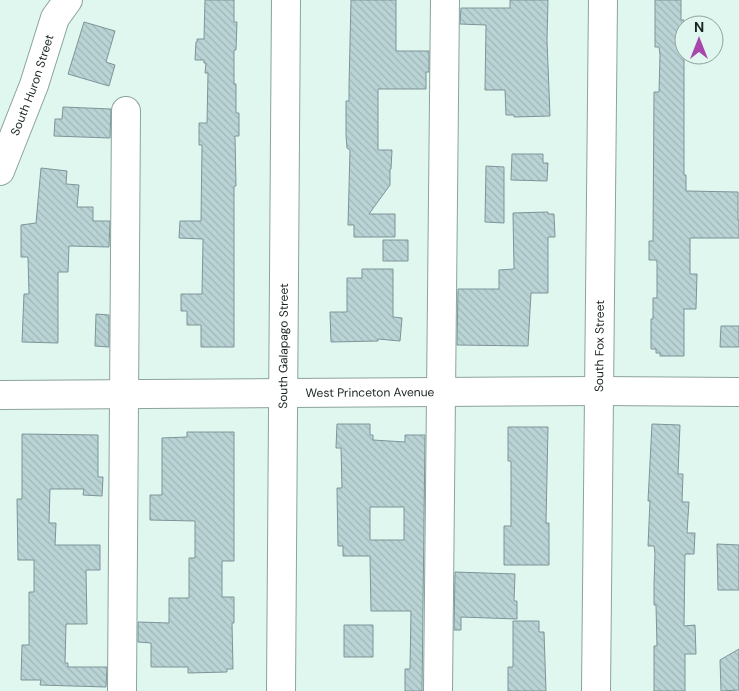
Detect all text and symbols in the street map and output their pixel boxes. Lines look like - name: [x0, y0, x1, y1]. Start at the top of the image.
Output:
- north arrow: [674, 15, 724, 65]
- text: N: [694, 18, 704, 36]
- street label: South Huron Street: [7, 32, 57, 138]
- street label: South Galapago Street: [275, 283, 292, 409]
- street label: South Fox Street: [591, 300, 608, 392]
- street label: West Princeton Avenue: [306, 384, 435, 401]

